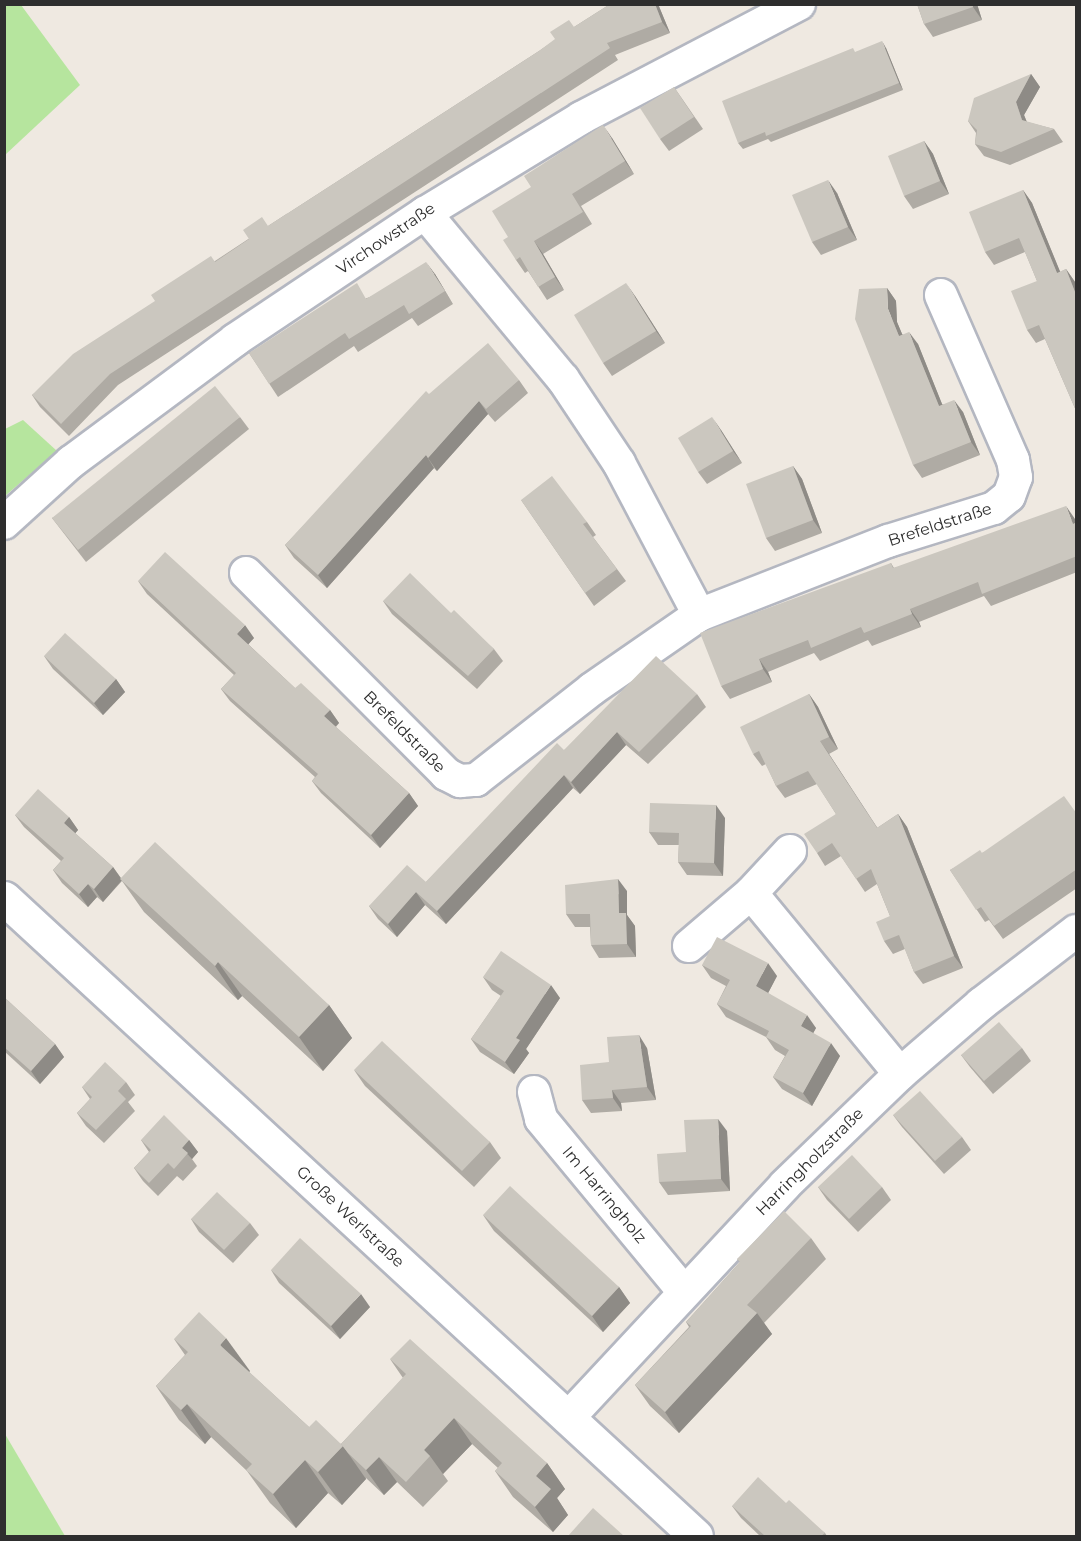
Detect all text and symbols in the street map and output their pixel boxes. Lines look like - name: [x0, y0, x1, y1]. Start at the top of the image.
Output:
- street label: Virchowstraße: [333, 199, 439, 279]
- street label: Brefeldstraße: [886, 499, 994, 551]
- street label: Brefeldstraße: [359, 687, 449, 777]
- street label: Harringholzstraße: [752, 1104, 868, 1220]
- street label: Im Harringholz: [558, 1143, 650, 1247]
- street label: Große Werlstraße: [292, 1162, 408, 1272]

